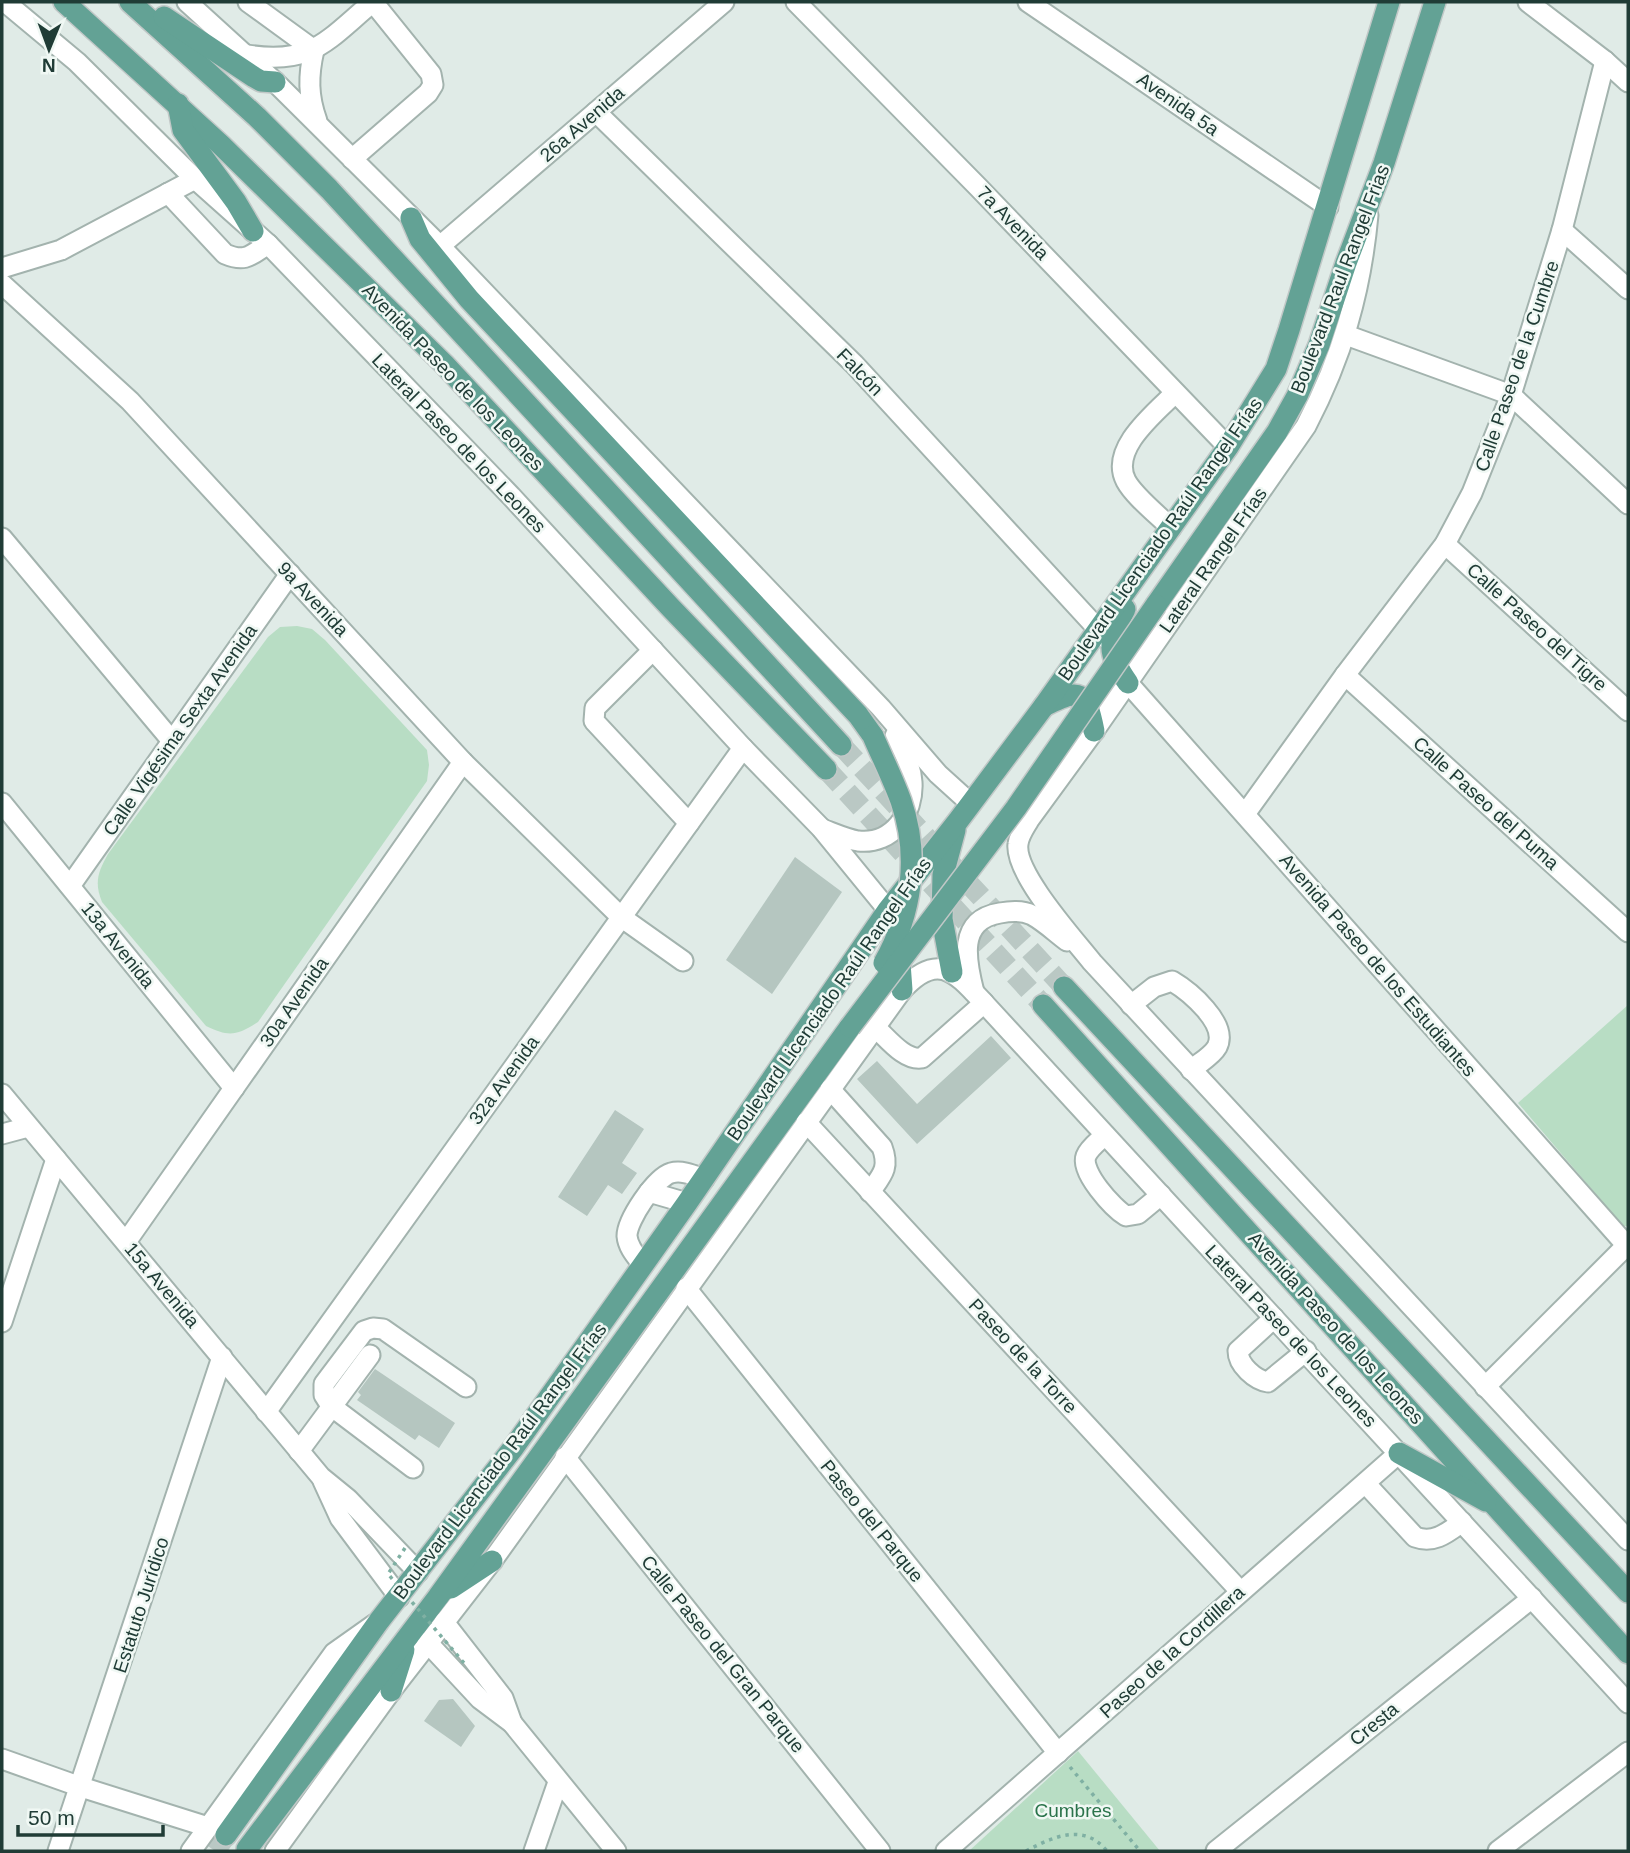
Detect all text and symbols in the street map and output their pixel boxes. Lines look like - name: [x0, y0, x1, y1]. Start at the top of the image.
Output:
- north arrow: [14, 14, 84, 84]
- text: N: [42, 55, 56, 76]
- street label: Avenida 5a: [1133, 68, 1223, 140]
- street label: 26a Avenida: [536, 82, 629, 166]
- street label: Boulevard Raul Rangel Frias: [1287, 162, 1393, 396]
- street label: 7a Avenida: [973, 182, 1053, 264]
- street label: Calle Paseo de la Cumbre: [1471, 258, 1563, 474]
- street label: Avenida Paseo de los Leones: [358, 279, 548, 475]
- street label: Falcón: [833, 344, 887, 400]
- street label: Lateral Paseo de los Leones: [368, 349, 550, 537]
- street label: Boulevard Licenciado Raúl Rangel Frías: [1054, 394, 1266, 684]
- street label: Lateral Rangel Frías: [1155, 483, 1271, 637]
- street label: 9a Avenida: [273, 558, 353, 641]
- street label: Calle Paseo del Tigre: [1463, 559, 1611, 695]
- street label: Calle Vigésima Sexta Avenida: [99, 620, 261, 840]
- street label: Calle Paseo del Puma: [1409, 732, 1563, 874]
- street label: Avenida Paseo de los Estudiantes: [1276, 849, 1480, 1081]
- street label: Boulevard Licenciado Raúl Rangel Frías: [723, 854, 935, 1144]
- street label: 13a Avenida: [77, 898, 159, 992]
- street label: 30a Avenida: [256, 953, 333, 1051]
- street label: 32a Avenida: [465, 1031, 543, 1128]
- street label: Avenida Paseo de los Leones: [1244, 1228, 1428, 1428]
- street label: 15a Avenida: [120, 1238, 204, 1332]
- street label: Lateral Paseo de los Leones: [1201, 1241, 1381, 1431]
- street label: Paseo de la Torre: [965, 1295, 1081, 1417]
- street label: Boulevard Licenciado Raúl Rangel Frías: [389, 1319, 611, 1603]
- street label: Paseo del Parque: [816, 1456, 928, 1586]
- street label: Estatuto Jurídico: [109, 1534, 173, 1676]
- street label: Calle Paseo del Gran Parque: [637, 1551, 809, 1757]
- street label: Paseo de la Cordillera: [1096, 1581, 1249, 1722]
- street label: Cresta: [1346, 1698, 1403, 1750]
- scale bar: [18, 1794, 163, 1838]
- park label: Cumbres: [1034, 1800, 1112, 1821]
- text: 50 m: [28, 1806, 75, 1829]

